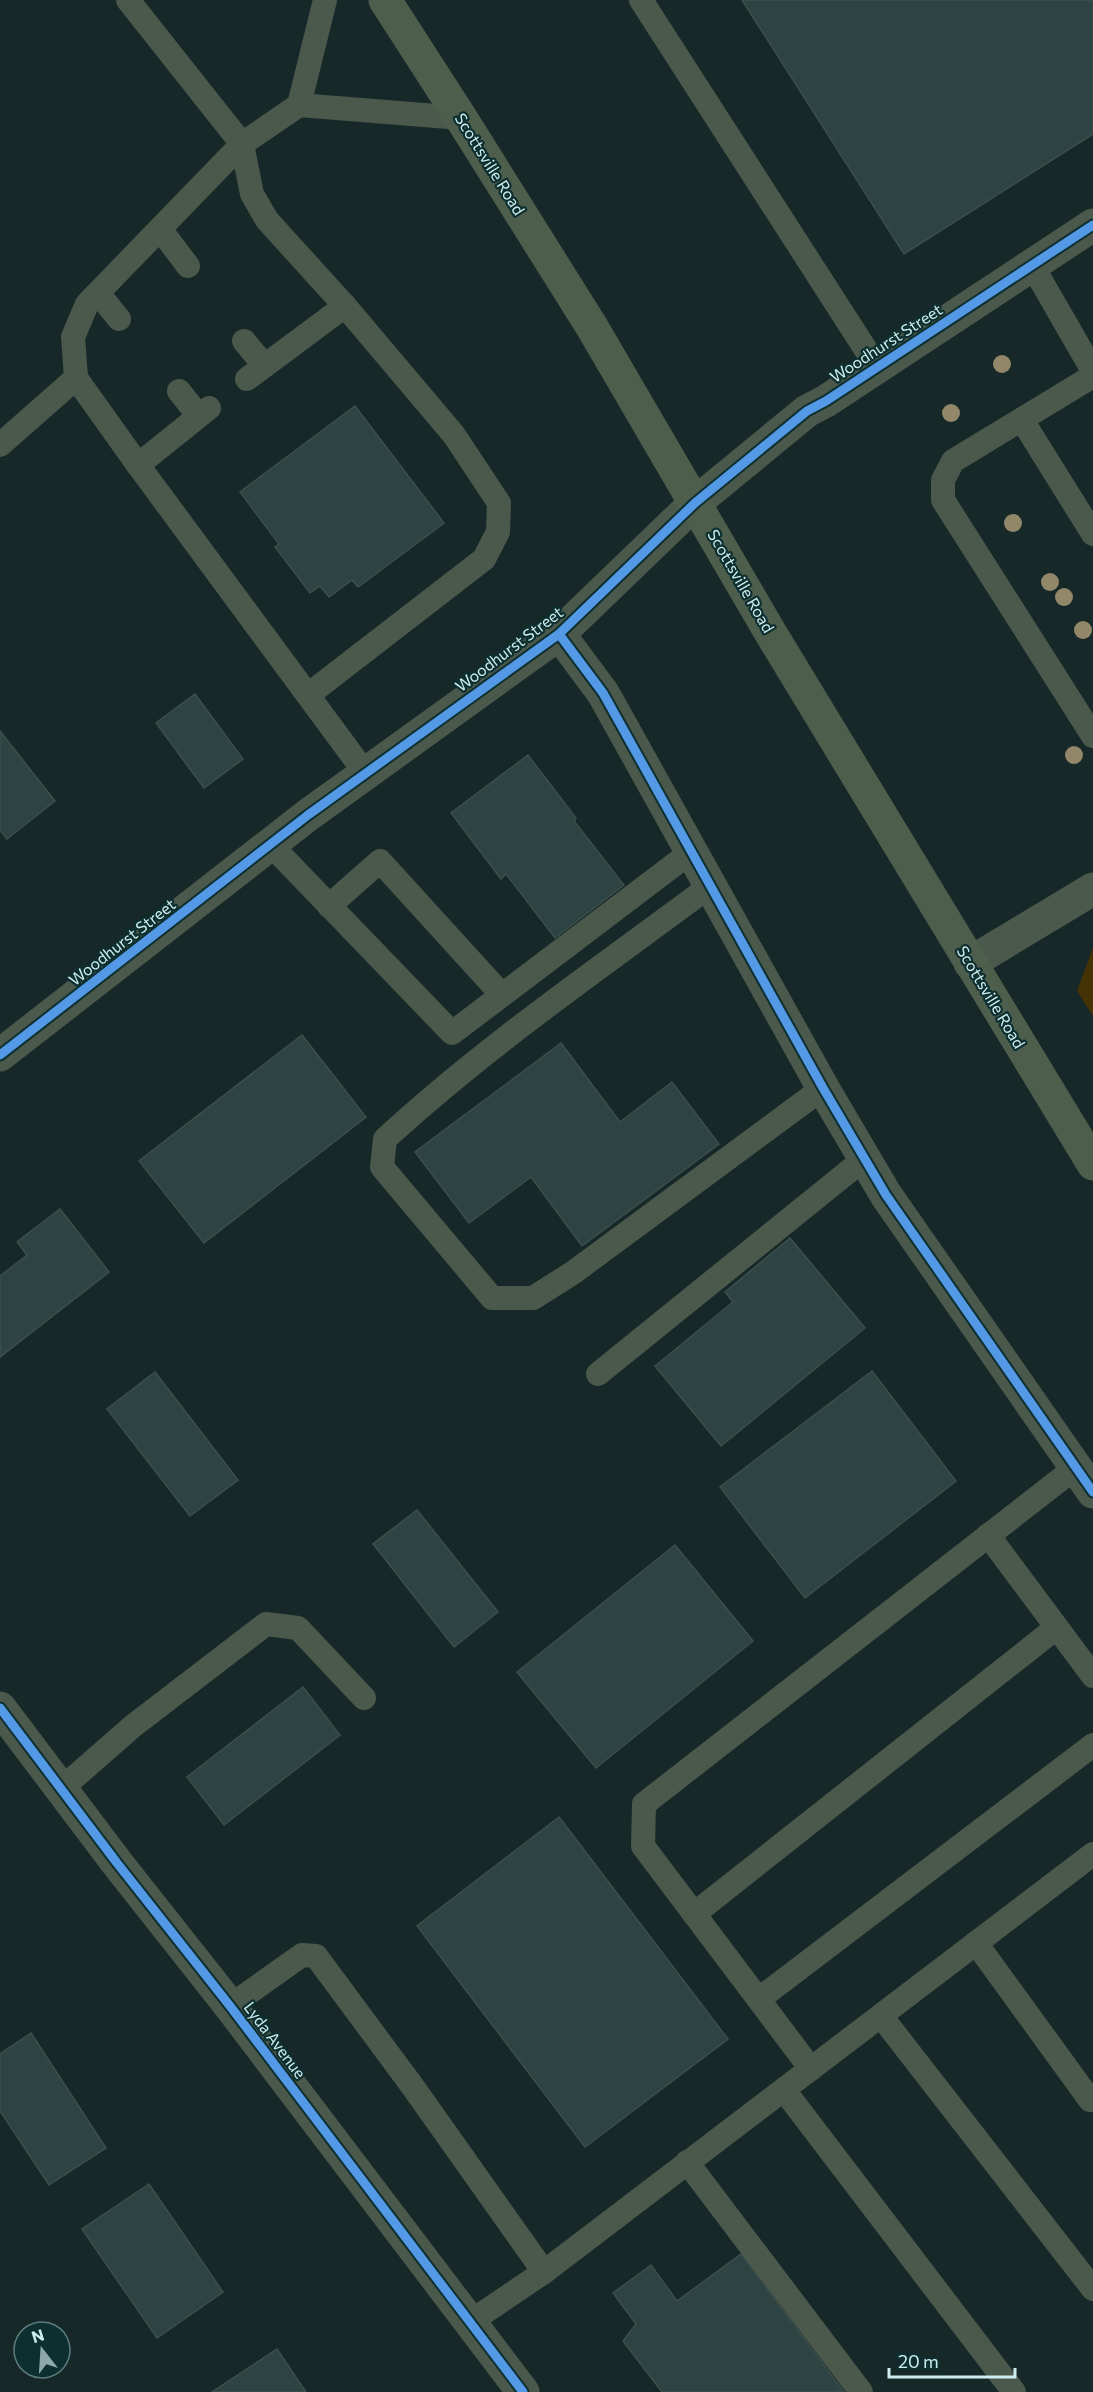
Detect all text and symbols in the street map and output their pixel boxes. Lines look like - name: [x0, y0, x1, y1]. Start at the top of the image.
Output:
- street label: Scottsville Road: [452, 109, 529, 218]
- street label: Woodhurst Street: [826, 299, 946, 386]
- street label: Scottsville Road: [704, 526, 779, 636]
- street label: Woodhurst Street: [451, 602, 567, 695]
- street label: Woodhurst Street: [65, 894, 179, 989]
- street label: Scottsville Road: [953, 942, 1030, 1051]
- street label: Lyda Avenue: [240, 1998, 310, 2082]
- north arrow: [12, 2320, 72, 2380]
- text: N: [29, 2324, 46, 2346]
- scale bar: [889, 2341, 1015, 2379]
- text: 20 m: [898, 2350, 939, 2372]

